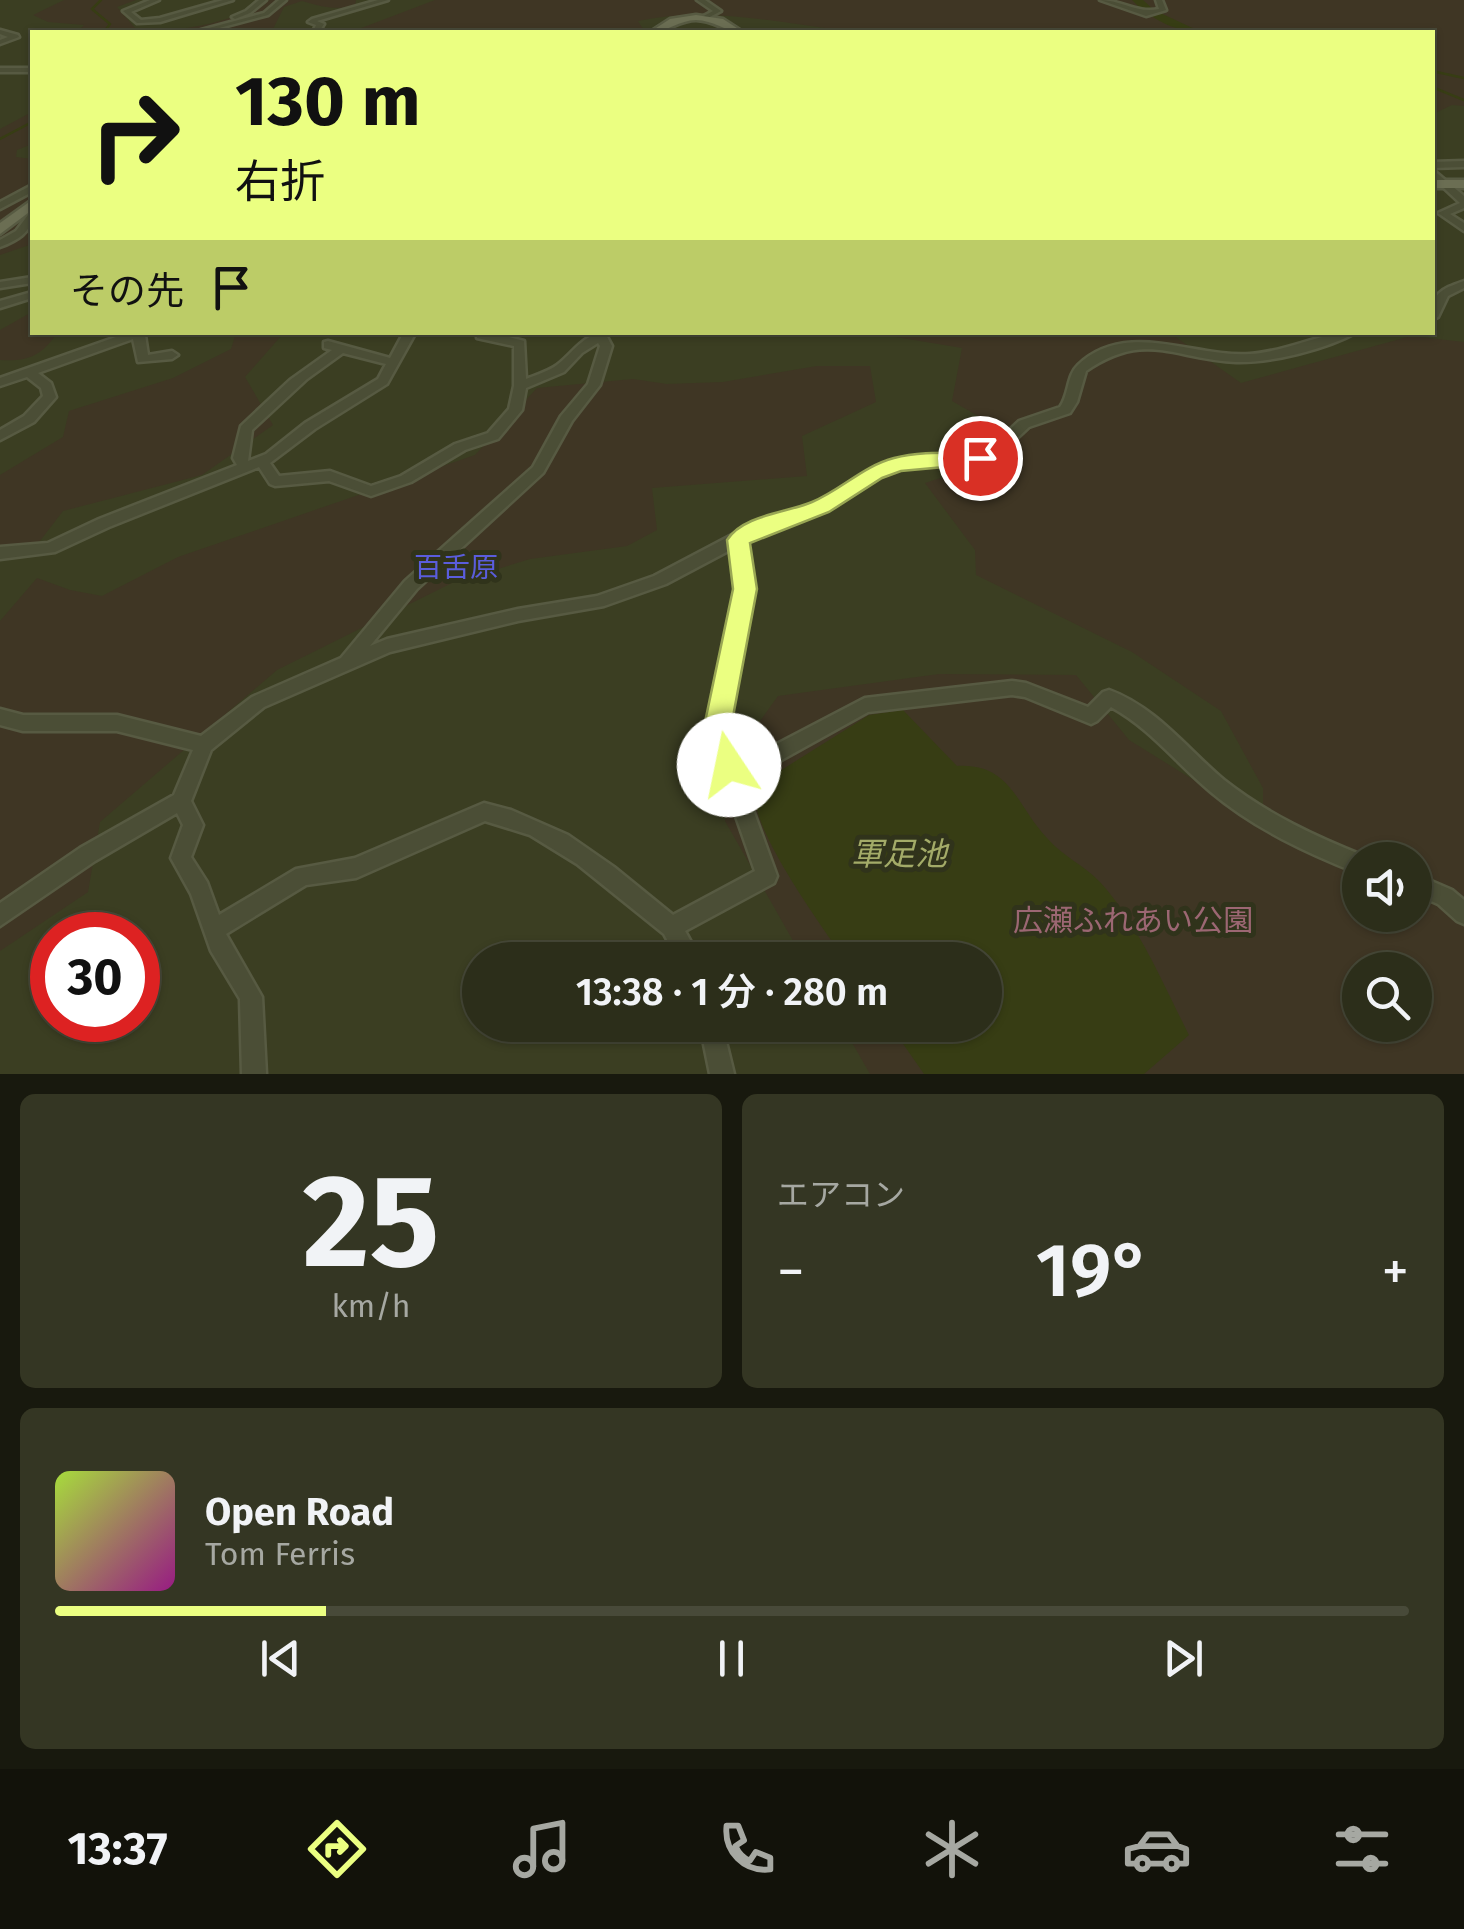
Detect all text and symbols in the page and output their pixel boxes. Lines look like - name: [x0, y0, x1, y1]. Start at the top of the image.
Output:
- text: 130 m: [235, 60, 421, 144]
- icon: right: [70, 70, 200, 200]
- text: 右折: [235, 155, 325, 209]
- icon: arrive: [204, 260, 259, 315]
- text: その先: [70, 268, 184, 314]
- pin: [938, 416, 1023, 501]
- icon: arrive: [953, 431, 1008, 486]
- district label: 百舌原: [414, 551, 498, 584]
- position arrow: [677, 713, 781, 817]
- water label: 軍足池: [851, 835, 950, 873]
- map controls: [1342, 842, 1432, 1042]
- button: sound: [1342, 842, 1432, 932]
- park label: 広瀬ふれあい公園: [1013, 903, 1253, 939]
- speed limit sign: 30: [30, 912, 160, 1042]
- button: search: [1342, 952, 1432, 1042]
- text: 13:38 · 1 分 · 280 m: [576, 969, 888, 1015]
- text: 25: [303, 1144, 439, 1300]
- text: エアコン: [777, 1176, 905, 1214]
- text: 19°: [1036, 1226, 1150, 1316]
- text: −: [777, 1239, 805, 1305]
- text: +: [1382, 1239, 1409, 1305]
- text: km/h: [331, 1287, 411, 1325]
- text: Open Road: [205, 1489, 394, 1535]
- text: Tom Ferris: [205, 1535, 355, 1573]
- icon: previous: [253, 1631, 308, 1686]
- icon: pause: [704, 1631, 759, 1686]
- icon: next: [1156, 1631, 1211, 1686]
- icon: directions: [302, 1814, 372, 1884]
- icon: music: [507, 1814, 577, 1884]
- icon: phone: [712, 1814, 782, 1884]
- icon: climate: [917, 1814, 987, 1884]
- icon: car: [1122, 1814, 1192, 1884]
- icon: filters: [1327, 1814, 1397, 1884]
- text: 13:37: [67, 1822, 167, 1876]

